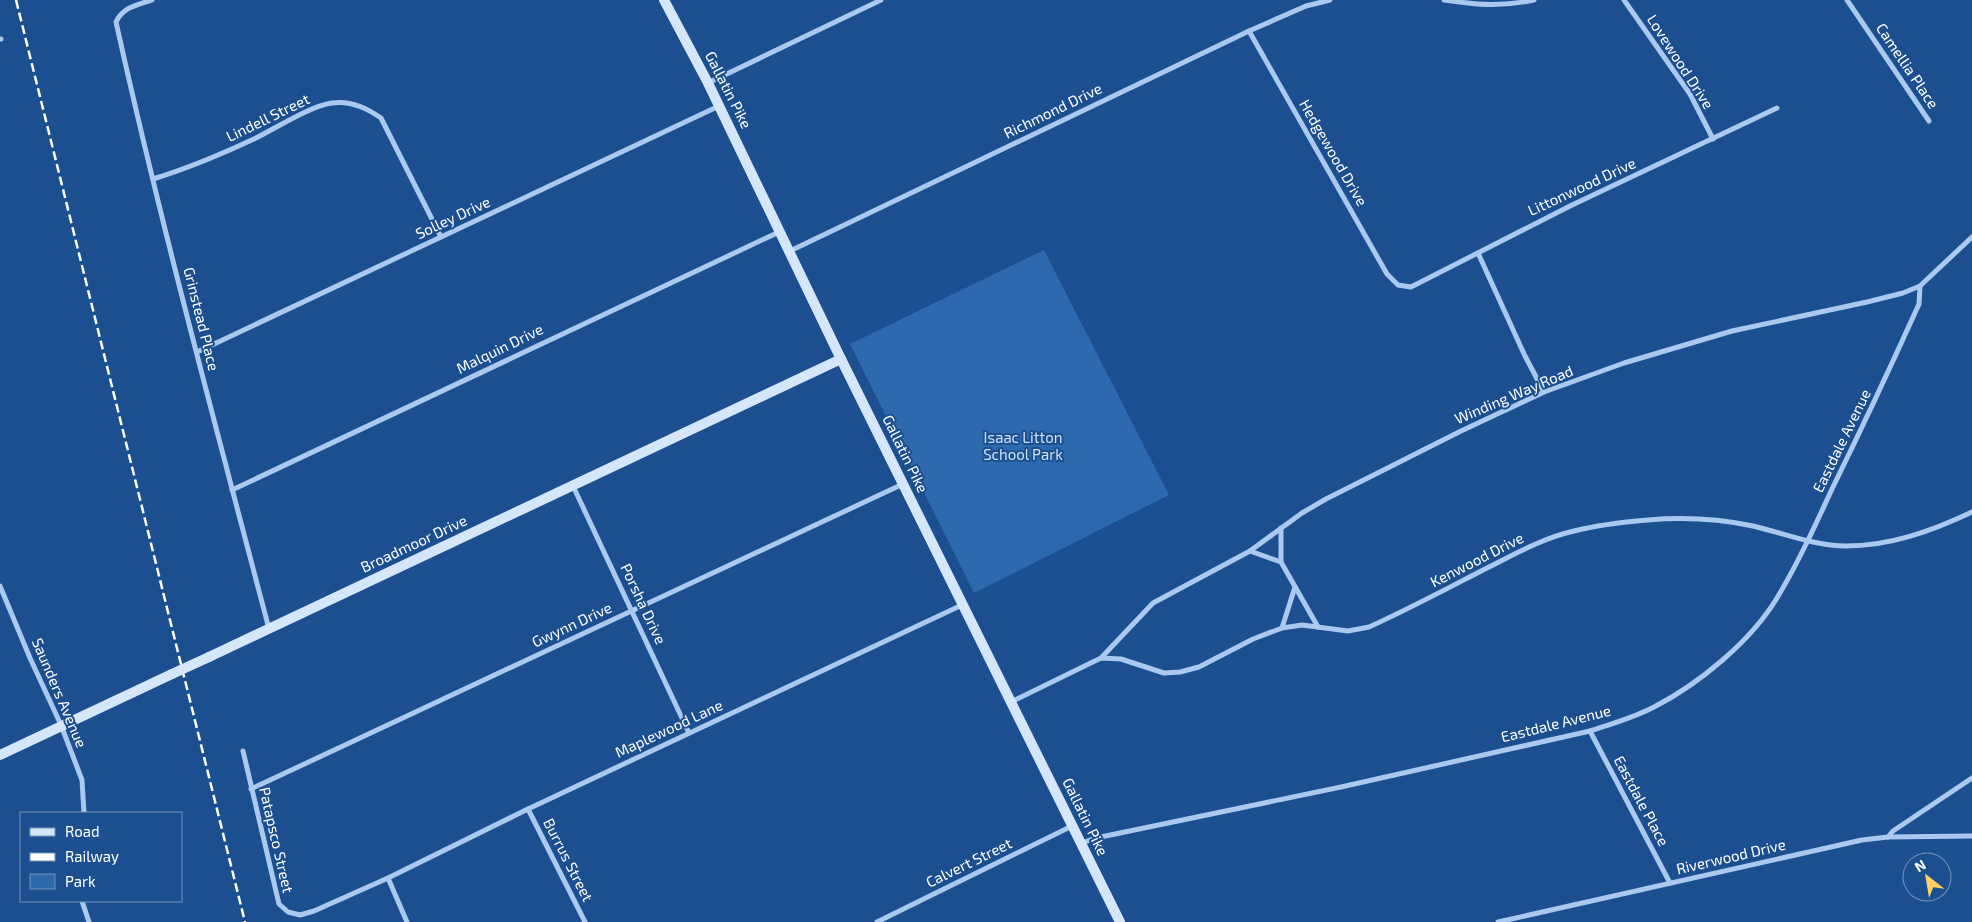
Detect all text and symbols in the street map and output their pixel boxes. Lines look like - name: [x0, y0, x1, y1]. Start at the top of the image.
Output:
- street label: Lovewood Drive: [1644, 11, 1718, 112]
- street label: Camellia Place: [1873, 19, 1943, 112]
- street label: Gallatin Pike: [702, 48, 756, 131]
- street label: Richmond Drive: [1001, 79, 1105, 142]
- street label: Lindell Street: [223, 89, 312, 145]
- street label: Hedgewood Drive: [1296, 96, 1372, 209]
- street label: Littonwood Drive: [1525, 153, 1638, 219]
- street label: Solley Drive: [412, 192, 493, 242]
- street label: Grinstead Place: [180, 265, 224, 372]
- street label: Malquin Drive: [453, 319, 546, 377]
- street label: Winding Way Road: [1452, 361, 1576, 427]
- street label: Eastdale Avenue: [1808, 386, 1874, 495]
- street label: Gallatin Pike: [879, 412, 932, 495]
- park label: Isaac Litton School Park: [983, 428, 1063, 463]
- street label: Broadmoor Drive: [358, 511, 470, 576]
- street label: Kenwood Drive: [1427, 528, 1526, 590]
- street label: Porsha Drive: [617, 560, 670, 647]
- street label: Gwynn Drive: [529, 598, 614, 650]
- street label: Saunders Avenue: [29, 635, 91, 750]
- street label: Maplewood Lane: [612, 695, 725, 761]
- street label: Eastdale Avenue: [1499, 701, 1613, 745]
- street label: Eastdale Place: [1611, 752, 1673, 849]
- street label: Gallatin Pike: [1059, 775, 1112, 858]
- street label: Patapsco Street: [256, 785, 298, 895]
- legend: [20, 812, 182, 902]
- street label: Burrus Street: [540, 815, 598, 904]
- text: Road: [65, 822, 100, 840]
- street label: Calvert Street: [923, 833, 1015, 891]
- street label: Riverwood Drive: [1674, 835, 1787, 877]
- text: Railway: [65, 847, 119, 865]
- north arrow: [1902, 852, 1952, 902]
- text: N: [1911, 856, 1929, 875]
- text: Park: [65, 872, 96, 890]

